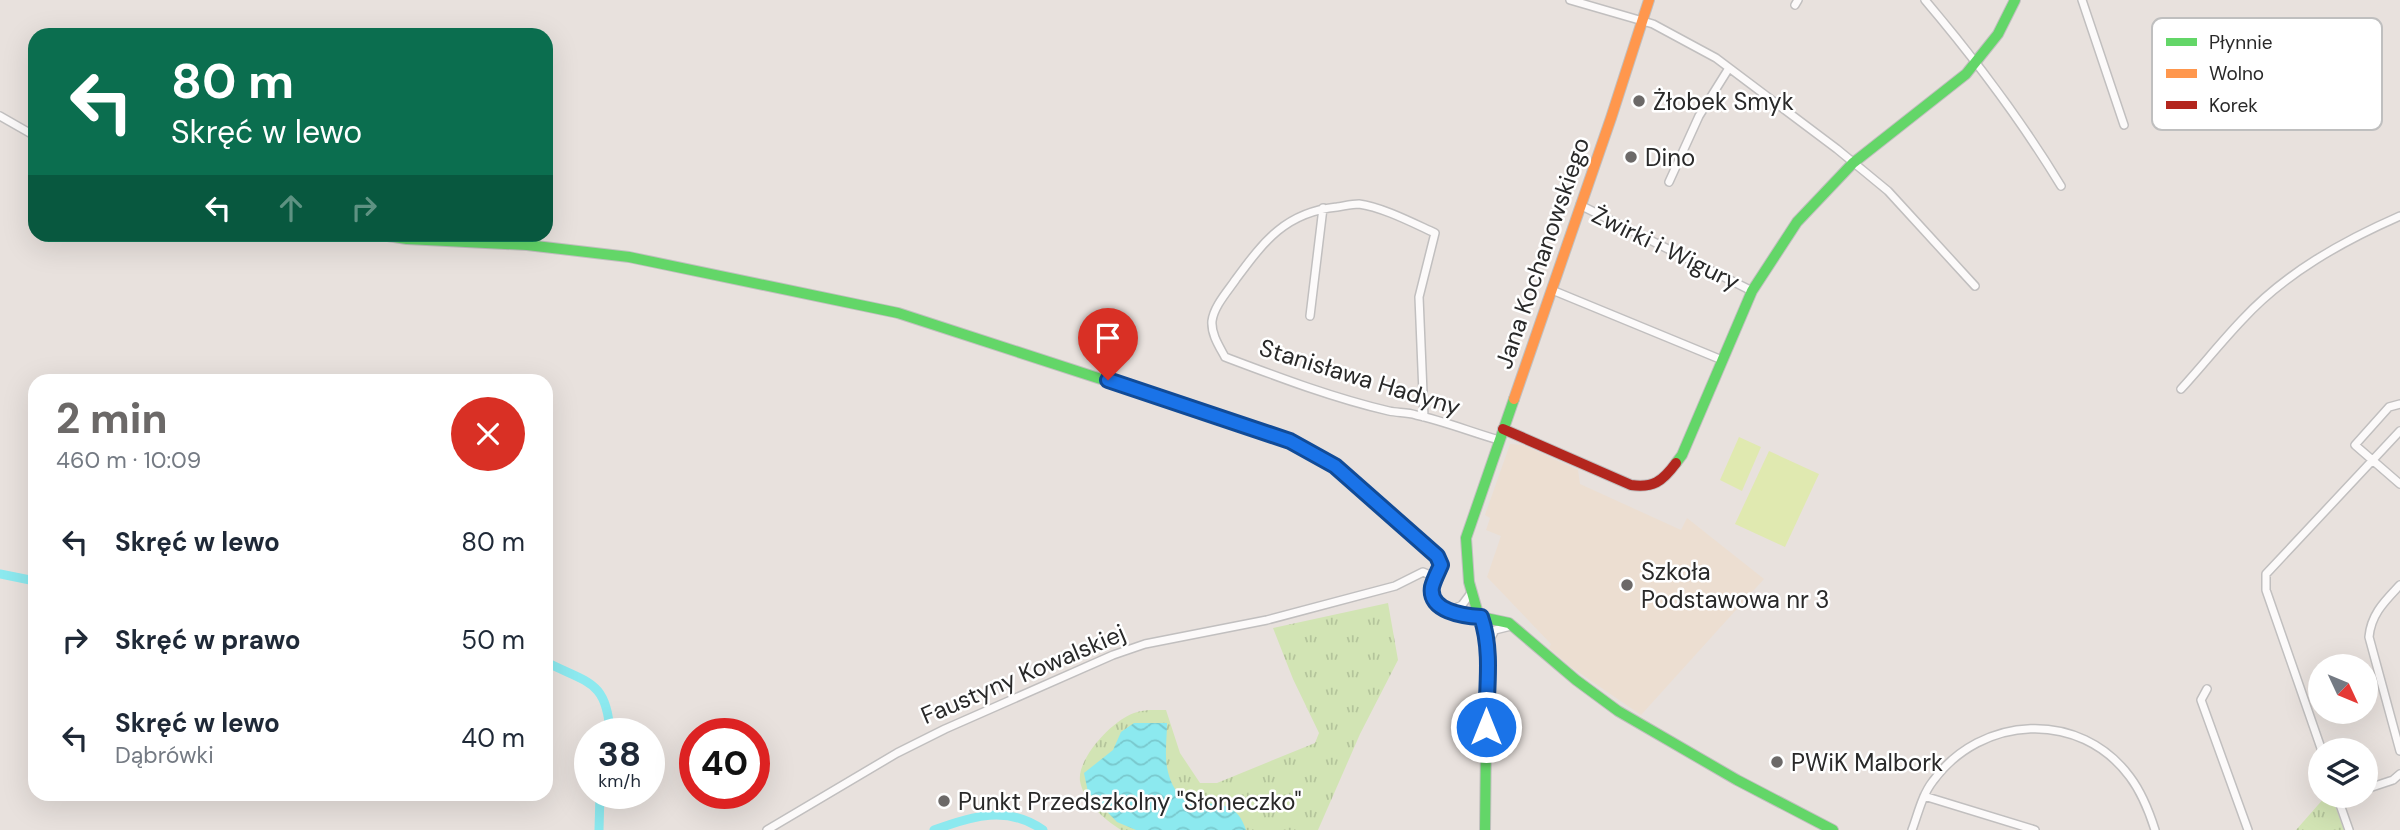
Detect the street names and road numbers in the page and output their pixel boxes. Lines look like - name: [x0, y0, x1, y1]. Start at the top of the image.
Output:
- street label: Jana Kochanowskiego: [1488, 133, 1596, 373]
- street label: Żwirki i Wigury: [1587, 199, 1745, 297]
- street label: Stanisława Hadyny: [1256, 332, 1464, 422]
- street label: Faustyny Kowalskiej: [916, 617, 1130, 731]

